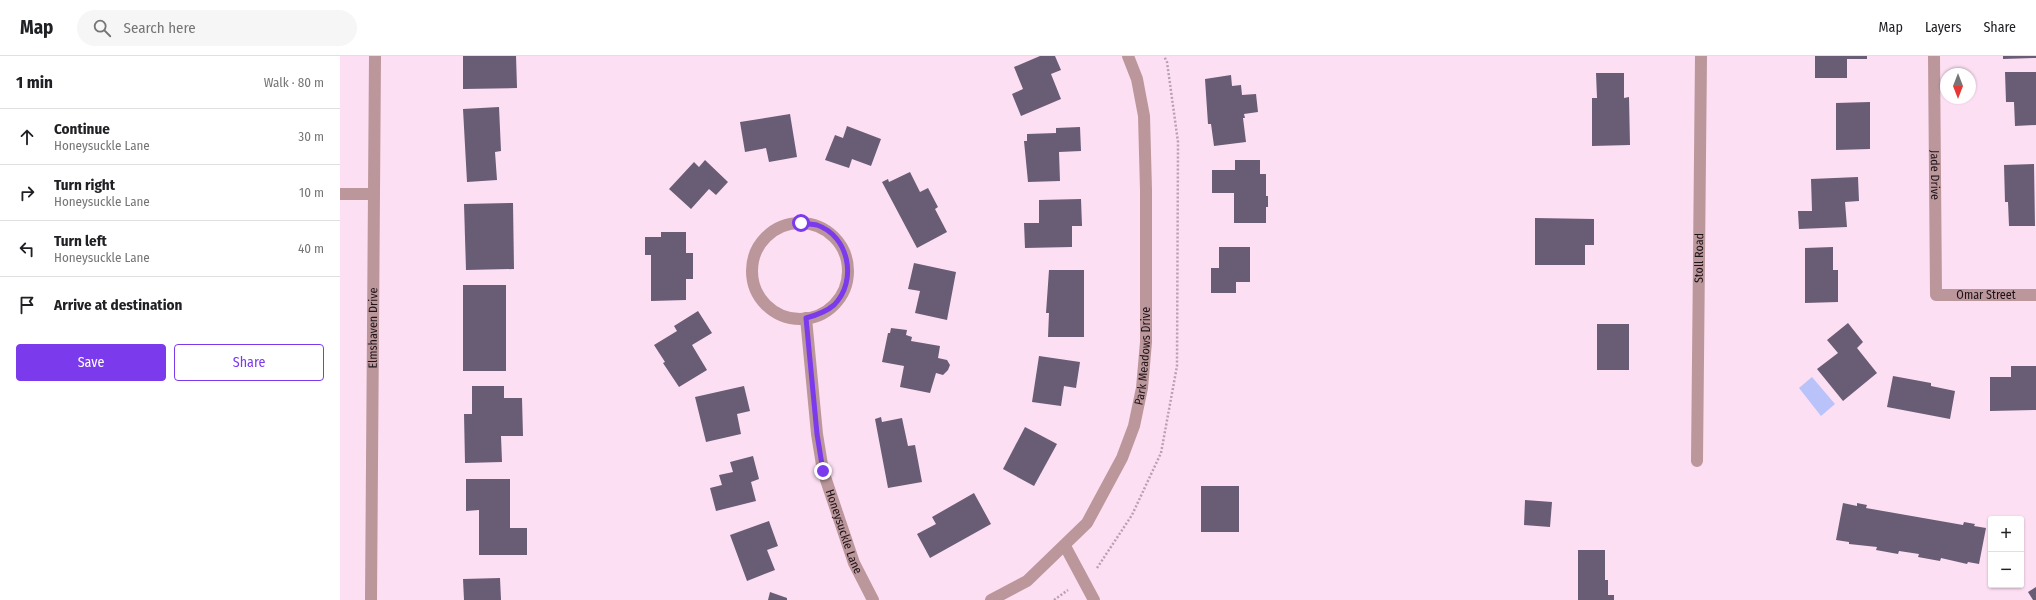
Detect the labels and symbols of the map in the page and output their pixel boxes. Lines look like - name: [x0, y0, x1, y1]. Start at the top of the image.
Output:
- north arrow: [1940, 68, 1976, 104]
- street label: Jade Drive: [1928, 150, 1942, 200]
- route start: [792, 214, 810, 232]
- street label: Stoll Road: [1692, 233, 1706, 283]
- street label: Elmshaven Drive: [366, 287, 380, 369]
- street label: Omar Street: [1956, 288, 2016, 302]
- street label: Park Meadows Drive: [1132, 307, 1153, 406]
- route end: [814, 462, 832, 480]
- street label: Honeysuckle Lane: [823, 487, 865, 576]

